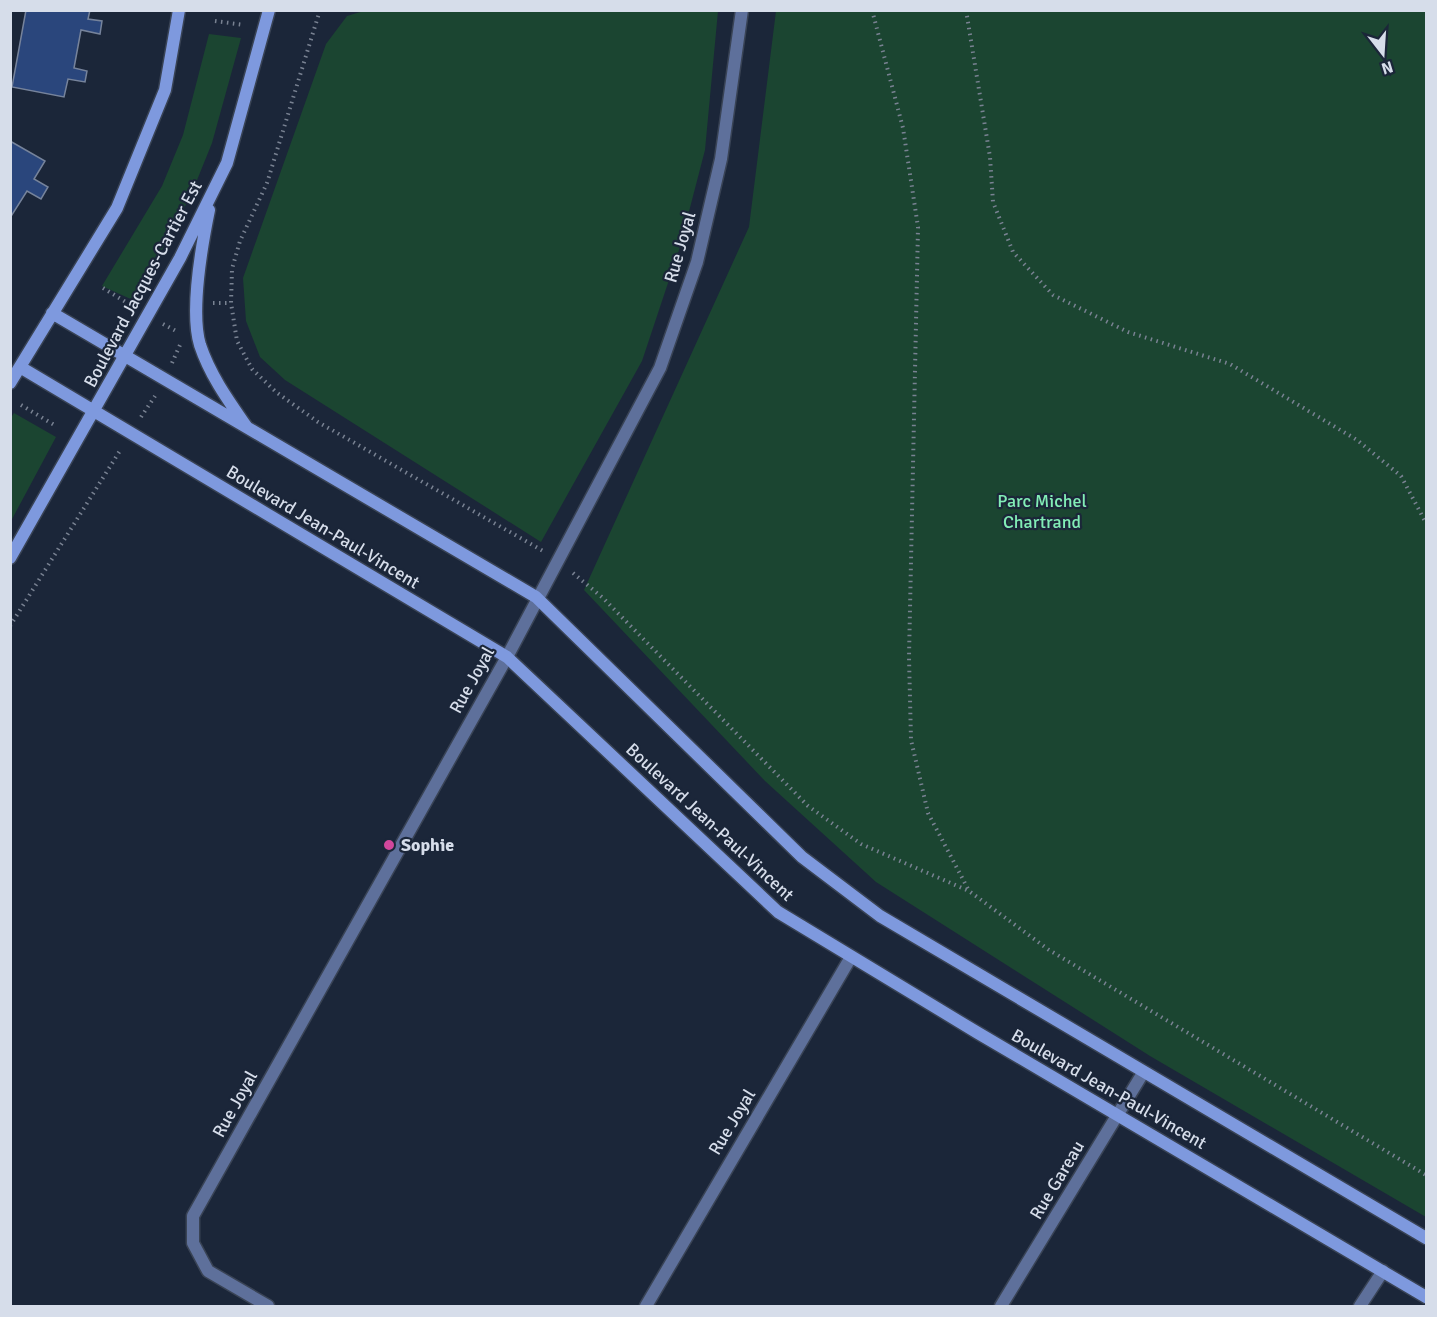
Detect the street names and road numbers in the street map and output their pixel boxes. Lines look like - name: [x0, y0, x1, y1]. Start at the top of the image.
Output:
- street label: Boulevard Jacques-Cartier Est: [79, 177, 207, 391]
- street label: Rue Joyal: [659, 209, 701, 285]
- street label: Boulevard Jean-Paul-Vincent: [222, 460, 424, 594]
- street label: Rue Joyal: [445, 643, 499, 717]
- street label: Boulevard Jean-Paul-Vincent: [621, 738, 799, 906]
- street label: Boulevard Jean-Paul-Vincent: [1007, 1024, 1211, 1154]
- street label: Rue Joyal: [208, 1067, 262, 1141]
- street label: Rue Joyal: [704, 1085, 760, 1159]
- street label: Rue Gareau: [1025, 1137, 1089, 1223]

